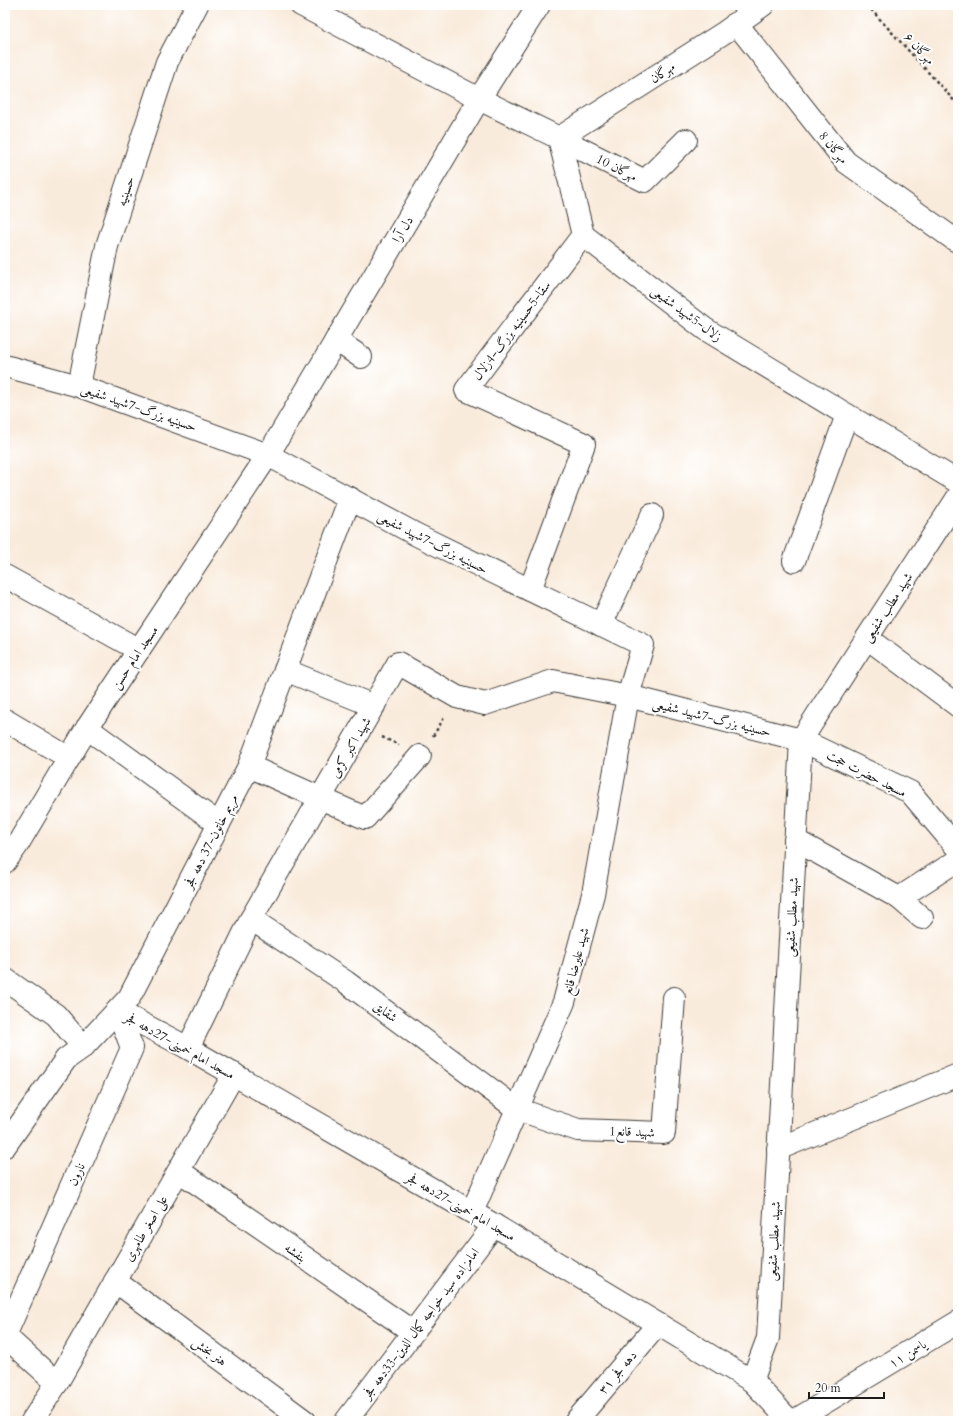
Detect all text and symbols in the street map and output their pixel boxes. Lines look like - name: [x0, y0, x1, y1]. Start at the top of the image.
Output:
- street label: مهرگان ۶: [900, 29, 939, 69]
- street label: مهرگان: [646, 58, 679, 88]
- street label: مهرگان 8: [814, 128, 852, 168]
- street label: مهرگان 10: [593, 150, 640, 186]
- street label: حسینیه: [113, 174, 139, 209]
- street label: دل آرا: [388, 213, 418, 246]
- street label: سقا-5حسینیه بزرگ-4زلال: [468, 277, 555, 384]
- street label: زلال-5شهید شفیعی: [647, 282, 726, 346]
- street label: حسینیه بزرگ-7شهید شفیعی: [78, 380, 199, 436]
- street label: حسینیه بزرگ-7شهید شفیعی: [374, 507, 491, 579]
- street label: شهید مطلب شفیعی: [859, 569, 917, 646]
- street label: مسجد امام حسن: [107, 622, 164, 694]
- street label: حسینیه بزرگ-7شهید شفیعی: [651, 695, 773, 741]
- street label: شهید اکبر کرمی: [326, 714, 376, 781]
- street label: مسجد حضرت حجت: [823, 746, 910, 802]
- street label: مریم خاتون-37 دهه فجر: [178, 791, 244, 895]
- street label: شهید مطلب شفیعی: [781, 877, 803, 957]
- street label: شهید علیرضا قانع: [558, 925, 597, 998]
- street label: شقایق: [370, 997, 401, 1027]
- street label: مسجد امام خمینی-27دهه فجر: [118, 1007, 238, 1085]
- street label: 1شهید قانع: [609, 1122, 655, 1145]
- street label: نارون: [64, 1160, 90, 1189]
- street label: مسجد امام خمینی-27دهه فجر: [400, 1167, 519, 1247]
- street label: علی اصغر طامهری: [120, 1192, 173, 1265]
- street label: شهید مطلب شفیعی: [763, 1201, 785, 1281]
- street label: بنفشه: [281, 1239, 310, 1267]
- street label: امامزاده سید خواجه کمال الدین-33دهه فجر: [357, 1244, 484, 1404]
- street label: هنر بخش: [188, 1333, 231, 1371]
- street label: یاسمن ۱۱: [885, 1335, 931, 1372]
- street label: دهه فجر ۳۱: [594, 1347, 641, 1398]
- scale bar: [809, 1374, 884, 1400]
- text: 20 m: [815, 1380, 842, 1396]

